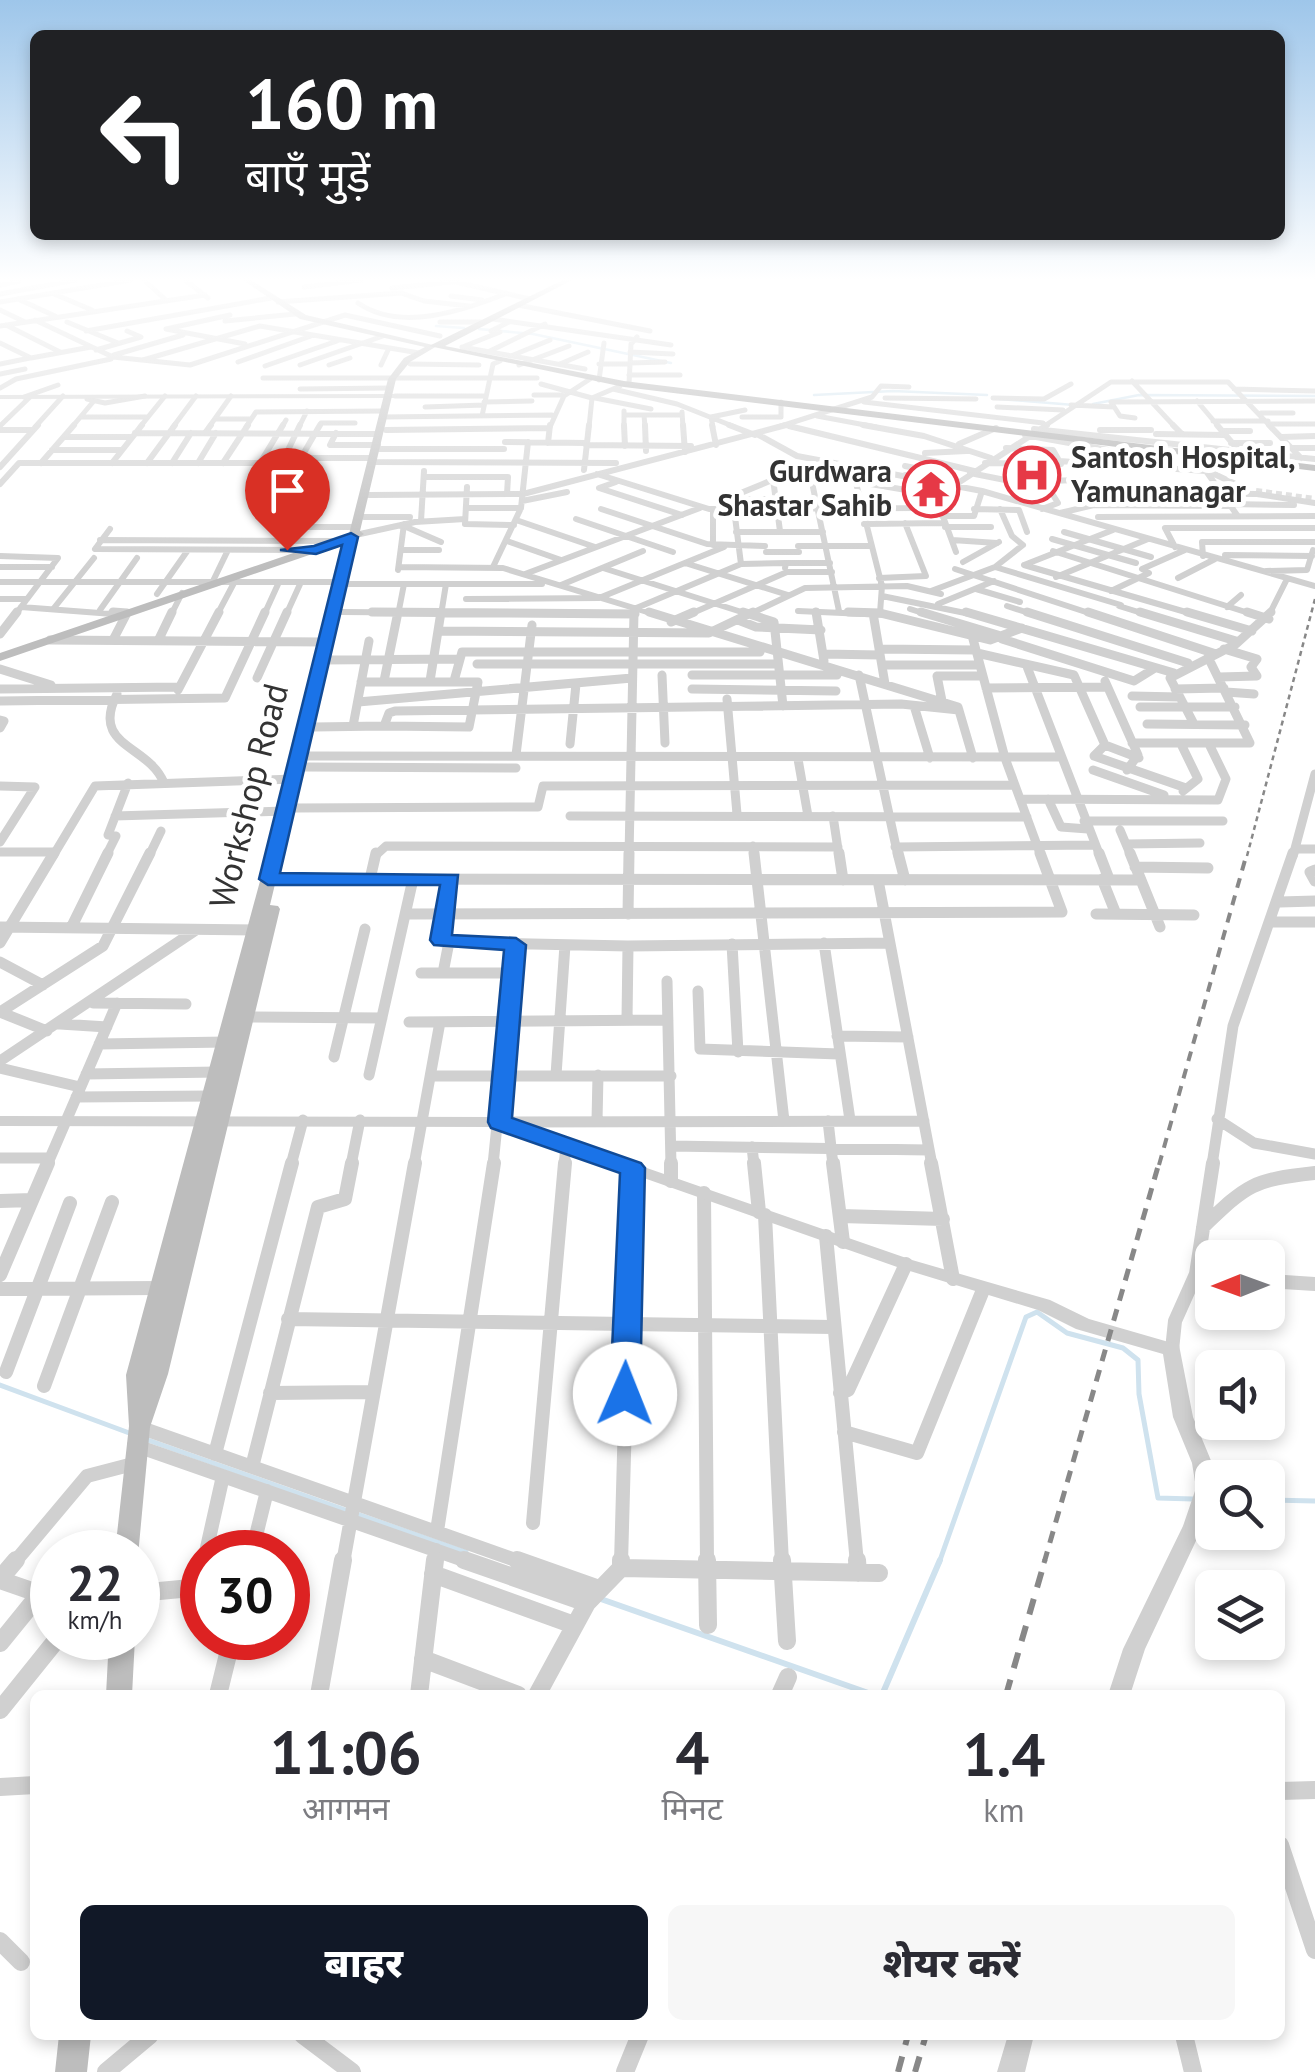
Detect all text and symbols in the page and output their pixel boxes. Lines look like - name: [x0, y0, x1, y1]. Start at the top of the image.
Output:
- text: 160 m: [245, 58, 438, 148]
- icon: left: [80, 70, 210, 200]
- text: बाएँ मुड़ें: [245, 146, 370, 204]
- place label: Santosh Hospital, Yamunanagar: [1070, 437, 1295, 510]
- hospital icon: Santosh Hospital, Yamunanagar: [1002, 445, 1062, 505]
- pin: [245, 448, 330, 551]
- place label: Gurdwara Shastar Sahib: [717, 451, 892, 524]
- temple icon: Gurdwara Shastar Sahib: [901, 459, 961, 519]
- icon: arrive: [260, 463, 315, 518]
- street label: Workshop Road: [198, 679, 298, 913]
- north arrow: [1195, 1240, 1285, 1330]
- map controls: [1195, 1240, 1285, 1660]
- position arrow: [573, 1342, 677, 1446]
- button: sound: [1195, 1350, 1285, 1440]
- button: search: [1195, 1460, 1285, 1550]
- speed limit sign: 30: [180, 1530, 310, 1660]
- text: 22: [67, 1550, 123, 1615]
- button: layers: [1195, 1570, 1285, 1660]
- text: km/h: [68, 1604, 122, 1636]
- text: 11:06: [270, 1713, 422, 1791]
- text: 4: [675, 1713, 709, 1791]
- text: 1.4: [963, 1715, 1045, 1793]
- text: आगमन: [302, 1787, 390, 1829]
- text: मिनट: [662, 1787, 723, 1829]
- text: km: [983, 1789, 1025, 1831]
- button: बाहर: [80, 1905, 648, 2020]
- button: शेयर करें: [668, 1905, 1235, 2020]

